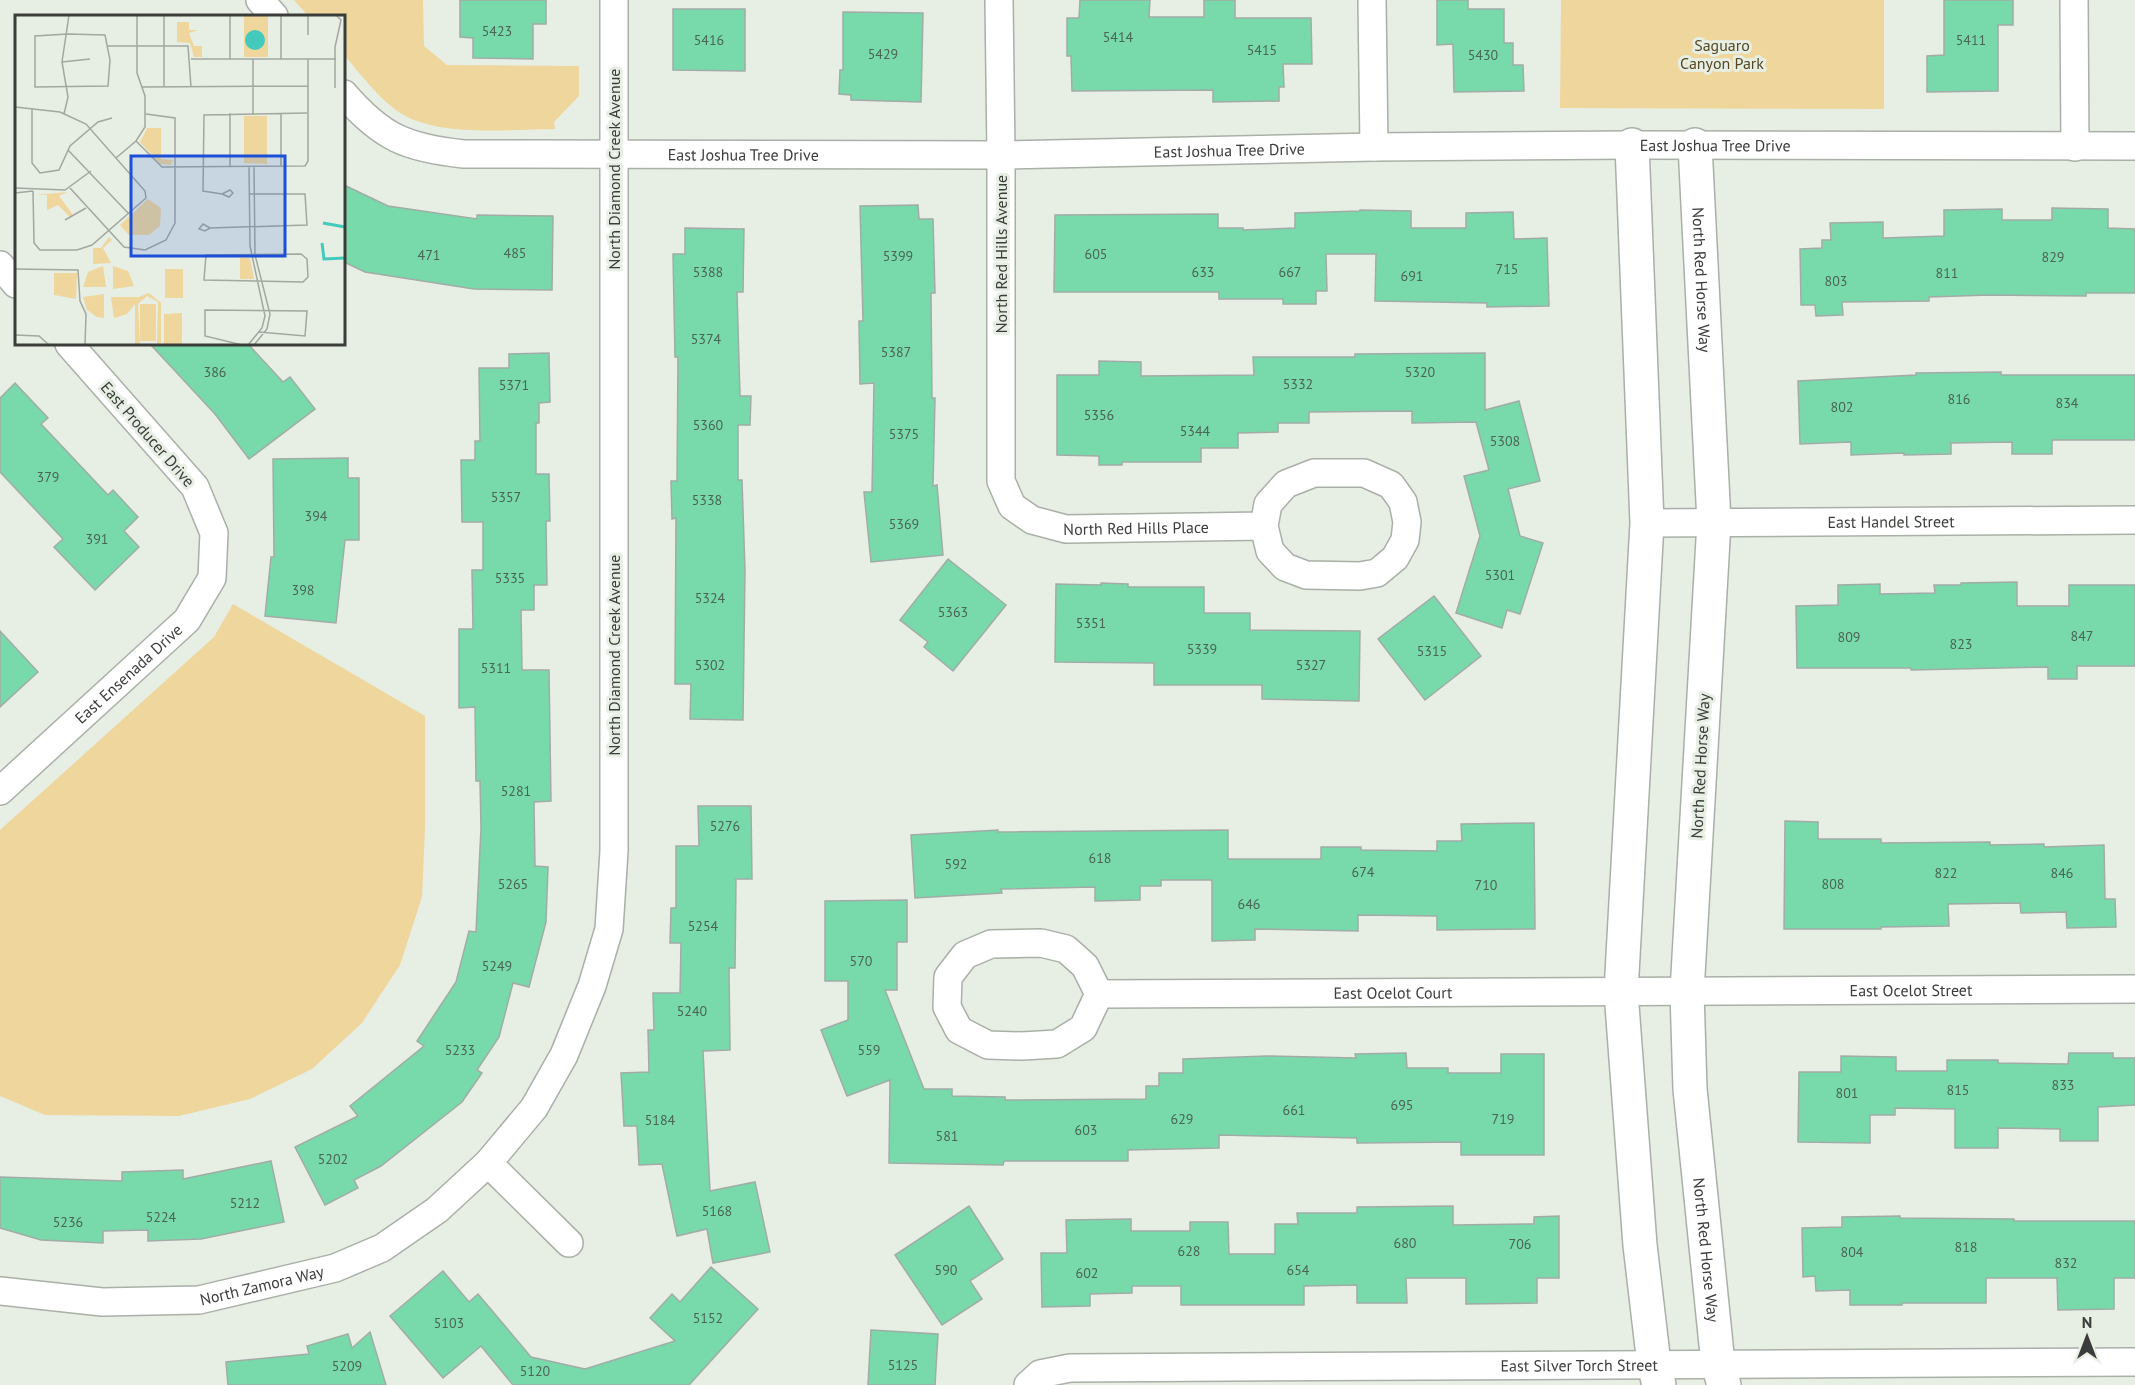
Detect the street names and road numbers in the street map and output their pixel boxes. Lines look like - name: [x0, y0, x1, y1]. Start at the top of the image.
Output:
- street label: North Diamond Creek Avenue: [604, 69, 624, 269]
- street label: East Joshua Tree Drive: [1640, 135, 1791, 155]
- street label: East Joshua Tree Drive: [1154, 138, 1305, 162]
- street label: East Joshua Tree Drive: [668, 144, 819, 165]
- street label: North Red Hills Avenue: [991, 175, 1011, 333]
- street label: North Red Horse Way: [1688, 207, 1715, 353]
- street label: East Producer Drive: [97, 377, 199, 491]
- street label: East Handel Street: [1827, 511, 1955, 532]
- street label: North Red Hills Place: [1063, 517, 1209, 539]
- street label: North Diamond Creek Avenue: [604, 555, 624, 755]
- street label: East Ensenada Drive: [70, 619, 186, 728]
- street label: North Red Horse Way: [1686, 693, 1714, 839]
- street label: East Ocelot Street: [1850, 980, 1973, 1000]
- street label: East Ocelot Court: [1333, 982, 1453, 1003]
- street label: North Red Horse Way: [1689, 1177, 1724, 1324]
- street label: North Zamora Way: [198, 1261, 326, 1309]
- street label: East Silver Torch Street: [1500, 1355, 1658, 1376]

